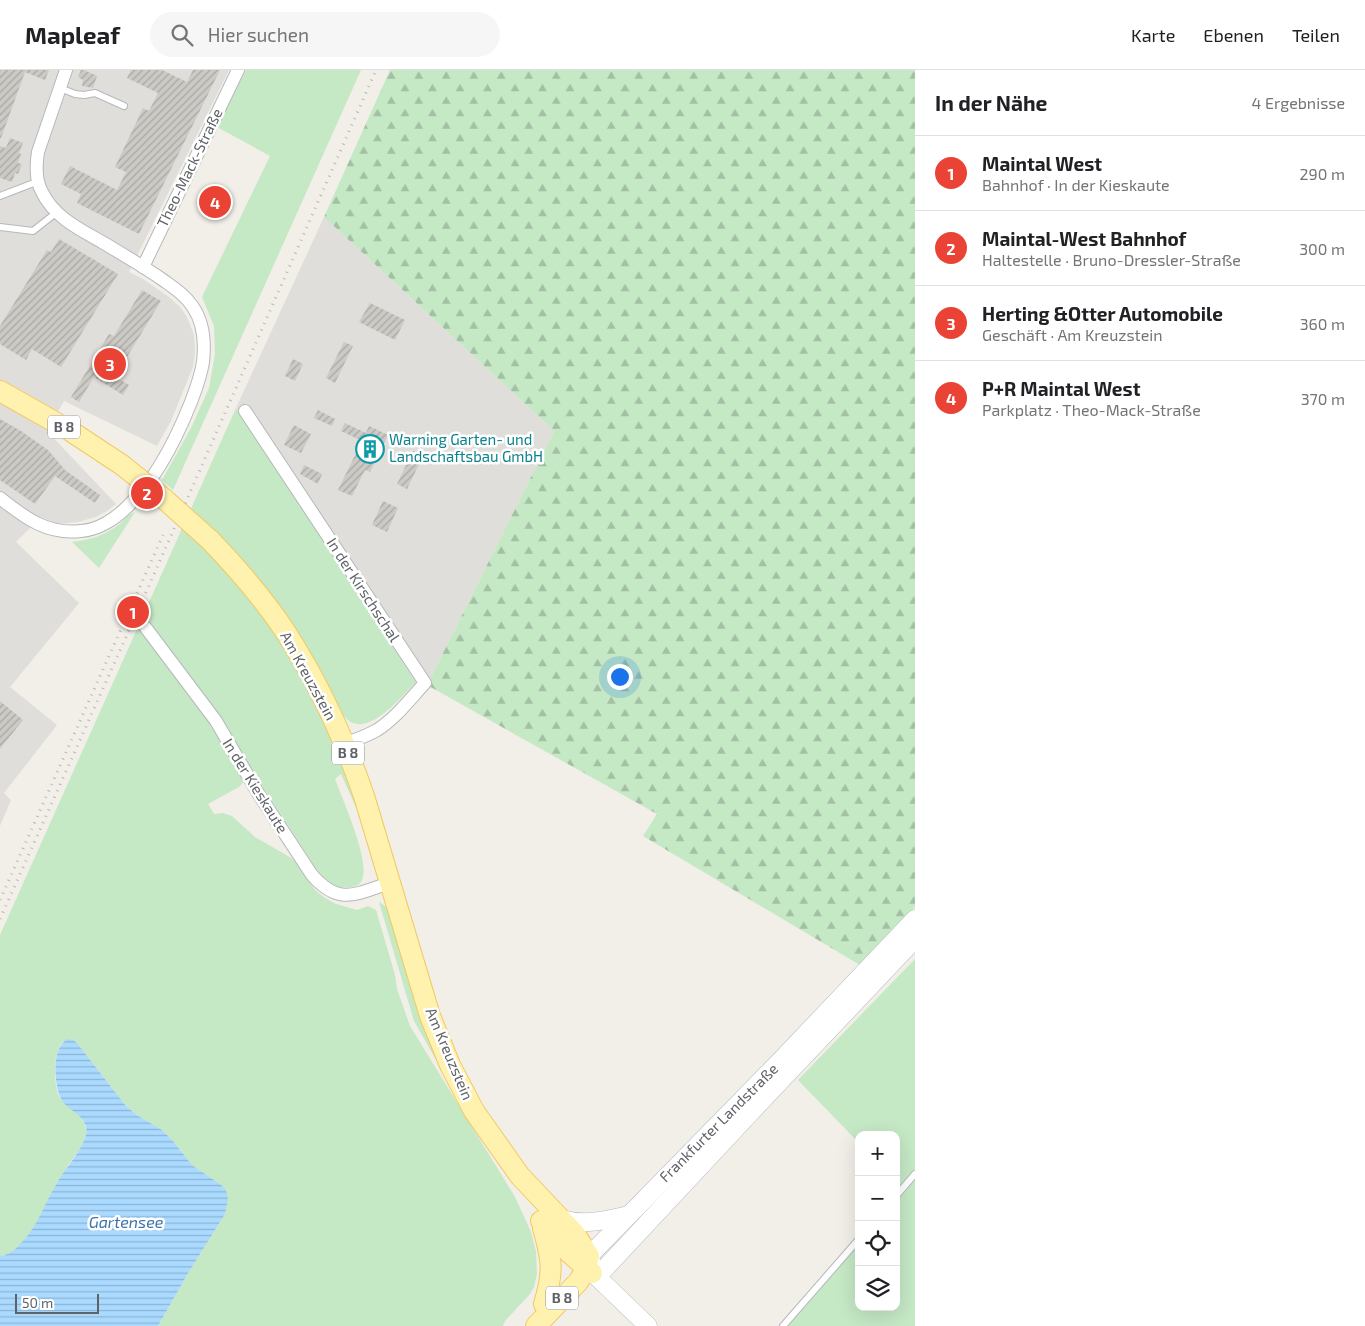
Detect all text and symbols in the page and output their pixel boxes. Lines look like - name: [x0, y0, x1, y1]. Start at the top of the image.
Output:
- search box: [150, 12, 500, 57]
- text: Mapleaf: [25, 20, 120, 49]
- icon: search: [168, 21, 196, 49]
- text: Hier suchen: [208, 23, 309, 46]
- text: Karte: [1131, 24, 1175, 46]
- text: Ebenen: [1203, 24, 1264, 46]
- text: Teilen: [1292, 24, 1340, 46]
- text: In der Nähe: [935, 90, 1047, 115]
- text: 4 Ergebnisse: [1252, 93, 1345, 112]
- street label: Theo-Mack-Straße: [153, 105, 226, 230]
- text: Maintal West: [982, 152, 1102, 175]
- text: 1: [948, 164, 954, 183]
- text: 290 m: [1300, 164, 1345, 183]
- text: Bahnhof · In der Kieskaute: [982, 175, 1170, 194]
- pin: 4: [199, 183, 231, 221]
- text: Maintal-West Bahnhof: [982, 227, 1186, 250]
- text: 2: [946, 239, 956, 258]
- text: 300 m: [1299, 239, 1345, 258]
- text: Haltestelle · Bruno-Dressler-Straße: [982, 250, 1241, 269]
- text: Herting &Otter Automobile: [982, 302, 1223, 325]
- text: 3: [946, 314, 956, 333]
- text: 360 m: [1300, 314, 1345, 333]
- text: Geschäft · Am Kreuzstein: [982, 325, 1163, 344]
- pin: 3: [94, 345, 126, 383]
- text: P+R Maintal West: [982, 377, 1140, 400]
- text: 4: [946, 389, 956, 408]
- text: 370 m: [1301, 389, 1345, 408]
- text: Parkplatz · Theo-Mack-Straße: [982, 400, 1201, 419]
- road number: B 8: [48, 416, 80, 438]
- place label: Warning Garten- und Landschaftsbau GmbH: [389, 430, 543, 465]
- building icon: Warning Garten- und Landschaftsbau GmbH: [355, 434, 385, 464]
- pin: 2: [131, 474, 163, 512]
- street label: In der Kirschschal: [324, 534, 404, 645]
- pin: 1: [117, 593, 149, 631]
- street label: Am Kreuzstein: [277, 628, 341, 723]
- your location: [607, 664, 633, 690]
- street label: In der Kieskaute: [220, 735, 292, 836]
- road number: B 8: [332, 741, 364, 764]
- street label: Am Kreuzstein: [422, 1005, 477, 1103]
- street label: Frankfurter Landstraße: [655, 1059, 781, 1185]
- map controls: [855, 1131, 900, 1311]
- button: +: [855, 1131, 900, 1176]
- button: −: [855, 1176, 900, 1221]
- water label: Gartensee: [89, 1212, 164, 1231]
- button: locate: [855, 1221, 900, 1266]
- button: layers: [855, 1266, 900, 1311]
- road number: B 8: [546, 1286, 578, 1310]
- scale bar: [15, 1291, 99, 1314]
- text: 50 m: [22, 1294, 53, 1311]

